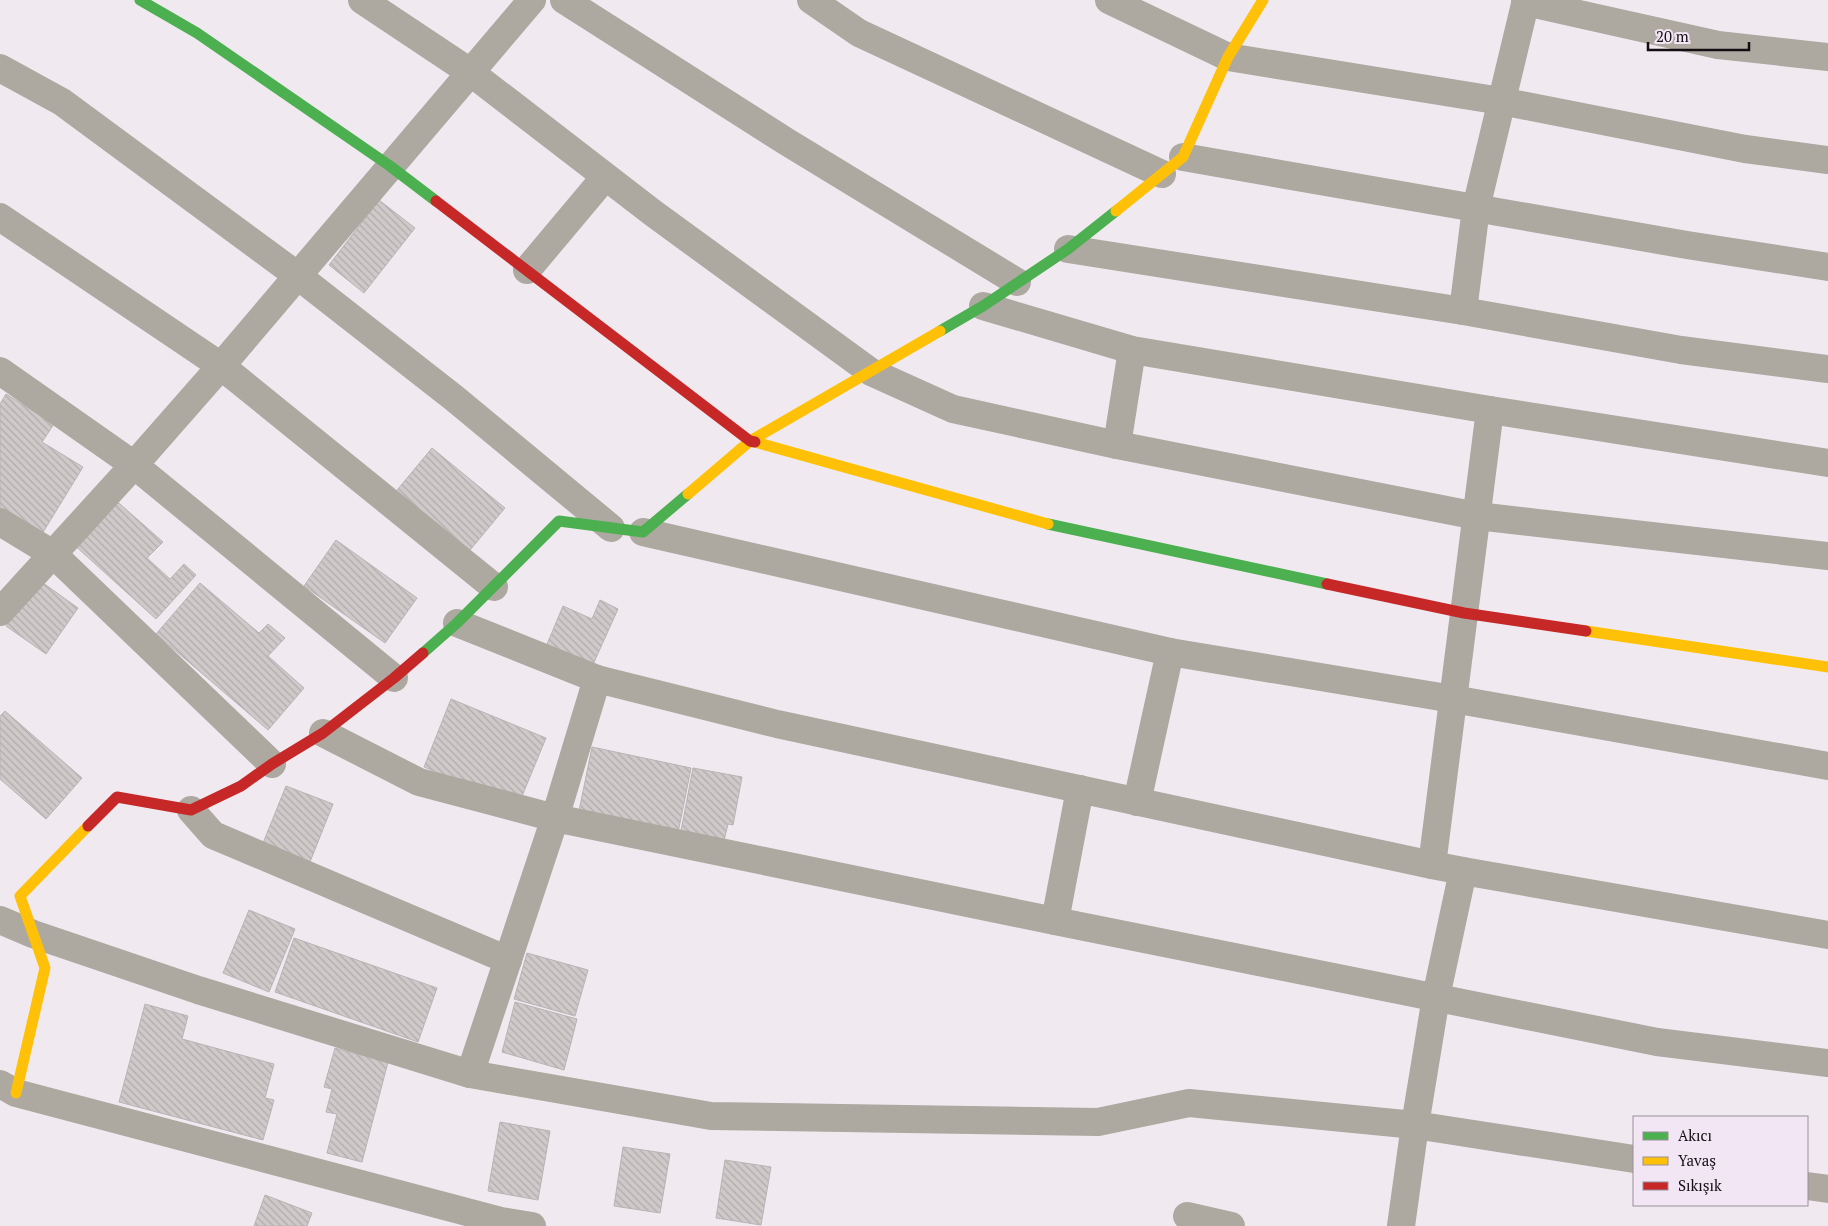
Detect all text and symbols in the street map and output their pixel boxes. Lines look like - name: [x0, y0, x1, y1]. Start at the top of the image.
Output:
- scale bar: [1648, 20, 1749, 52]
- text: 20 m: [1656, 26, 1689, 46]
- legend: [1633, 1116, 1808, 1206]
- text: Akıcı: [1678, 1125, 1712, 1145]
- text: Yavaş: [1678, 1150, 1716, 1170]
- text: Sıkışık: [1678, 1175, 1722, 1195]

